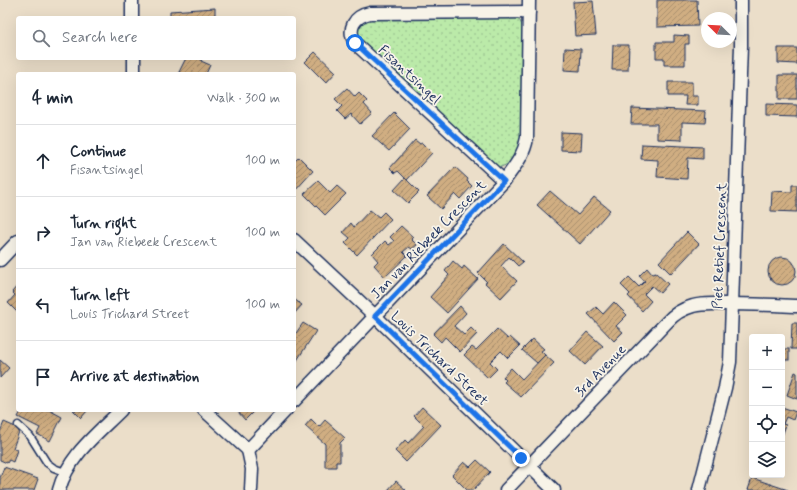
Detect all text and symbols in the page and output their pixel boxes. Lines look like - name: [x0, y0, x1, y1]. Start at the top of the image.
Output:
- north arrow: [701, 12, 737, 48]
- search box: [16, 16, 296, 60]
- icon: search: [30, 27, 52, 49]
- text: Search here: [62, 28, 138, 48]
- route start: [346, 34, 364, 52]
- street label: Fisantsingel: [374, 41, 444, 108]
- text: 4 min: [32, 87, 73, 109]
- text: Walk · 300 m: [207, 90, 280, 107]
- text: Continue: [70, 142, 126, 162]
- icon: ahead: [32, 150, 54, 172]
- text: 100 m: [245, 152, 280, 169]
- text: Fisantsingel: [70, 162, 143, 179]
- street label: Jan van Riebeek Crescent: [367, 176, 491, 303]
- street label: Piet Retief Crescent: [709, 182, 731, 309]
- text: Turn right: [70, 214, 137, 234]
- icon: right: [32, 222, 54, 244]
- text: 100 m: [245, 224, 280, 241]
- text: Jan van Riebeek Crescent: [70, 234, 217, 251]
- text: Turn left: [70, 286, 130, 306]
- icon: left: [32, 294, 54, 316]
- text: 100 m: [245, 296, 280, 313]
- text: Louis Trichard Street: [70, 306, 190, 323]
- street label: Louis Trichard Street: [387, 308, 492, 410]
- map controls: [749, 334, 785, 478]
- button: +: [749, 334, 785, 370]
- street label: 3rd Avenue: [571, 341, 630, 401]
- icon: arrive: [32, 366, 54, 388]
- text: Arrive at destination: [70, 367, 199, 387]
- button: −: [749, 370, 785, 406]
- button: locate: [749, 406, 785, 442]
- button: layers: [749, 442, 785, 478]
- route end: [512, 449, 530, 467]

